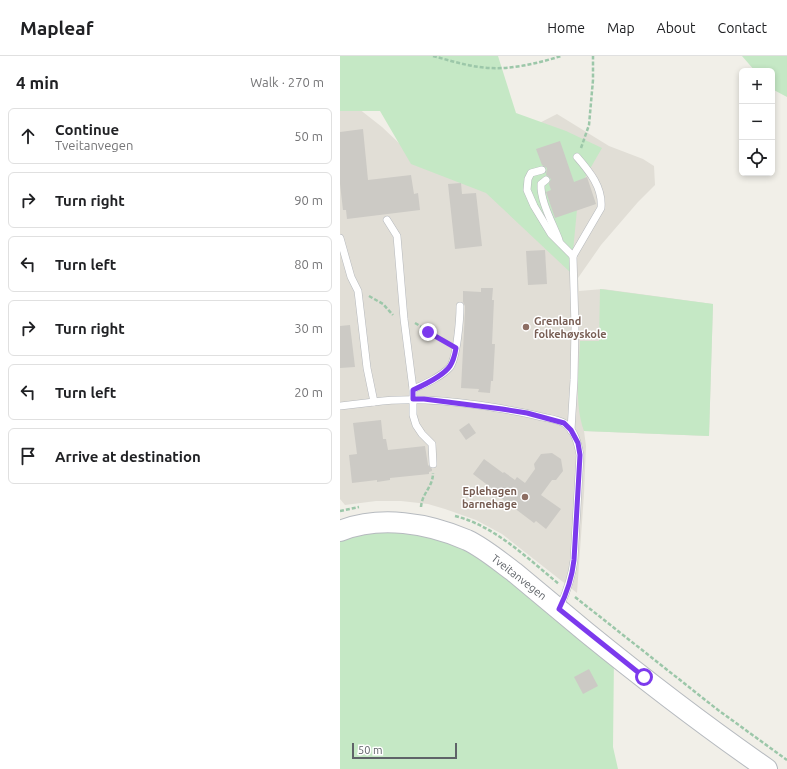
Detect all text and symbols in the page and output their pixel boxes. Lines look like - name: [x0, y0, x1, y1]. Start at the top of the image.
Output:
- text: Mapleaf: [20, 17, 93, 39]
- text: Home: [547, 20, 585, 36]
- text: Map: [607, 20, 635, 36]
- text: About: [657, 20, 696, 36]
- text: Contact: [718, 20, 767, 36]
- map controls: [739, 68, 775, 176]
- button: +: [739, 68, 775, 104]
- text: 4 min: [16, 73, 59, 92]
- text: Walk · 270 m: [250, 75, 324, 89]
- button: −: [739, 104, 775, 140]
- text: Continue: [55, 121, 119, 138]
- icon: ahead: [17, 125, 39, 147]
- text: 50 m: [294, 129, 323, 143]
- text: Tveitanvegen: [55, 138, 133, 152]
- button: locate: [739, 140, 775, 176]
- icon: right: [17, 189, 39, 211]
- text: Turn right: [55, 192, 125, 209]
- text: 90 m: [294, 193, 323, 207]
- icon: left: [17, 253, 39, 275]
- text: Turn left: [55, 256, 116, 273]
- text: 80 m: [294, 257, 323, 271]
- place label: Grenland folkehøyskole: [534, 315, 607, 340]
- icon: right: [17, 317, 39, 339]
- text: Turn right: [55, 320, 125, 337]
- text: 30 m: [294, 321, 323, 335]
- marker: Grenland folkehøyskole: [521, 322, 531, 332]
- route end: [419, 323, 437, 341]
- icon: left: [17, 381, 39, 403]
- text: Turn left: [55, 384, 116, 401]
- text: 20 m: [294, 385, 323, 399]
- icon: arrive: [17, 445, 39, 467]
- text: Arrive at destination: [55, 448, 201, 465]
- place label: Eplehagen barnehage: [462, 485, 517, 510]
- marker: Eplehagen barnehage: [520, 492, 530, 502]
- street label: Tveitanvegen: [489, 552, 549, 602]
- route start: [635, 668, 653, 686]
- scale bar: [352, 741, 457, 760]
- text: 50 m: [358, 744, 382, 756]

